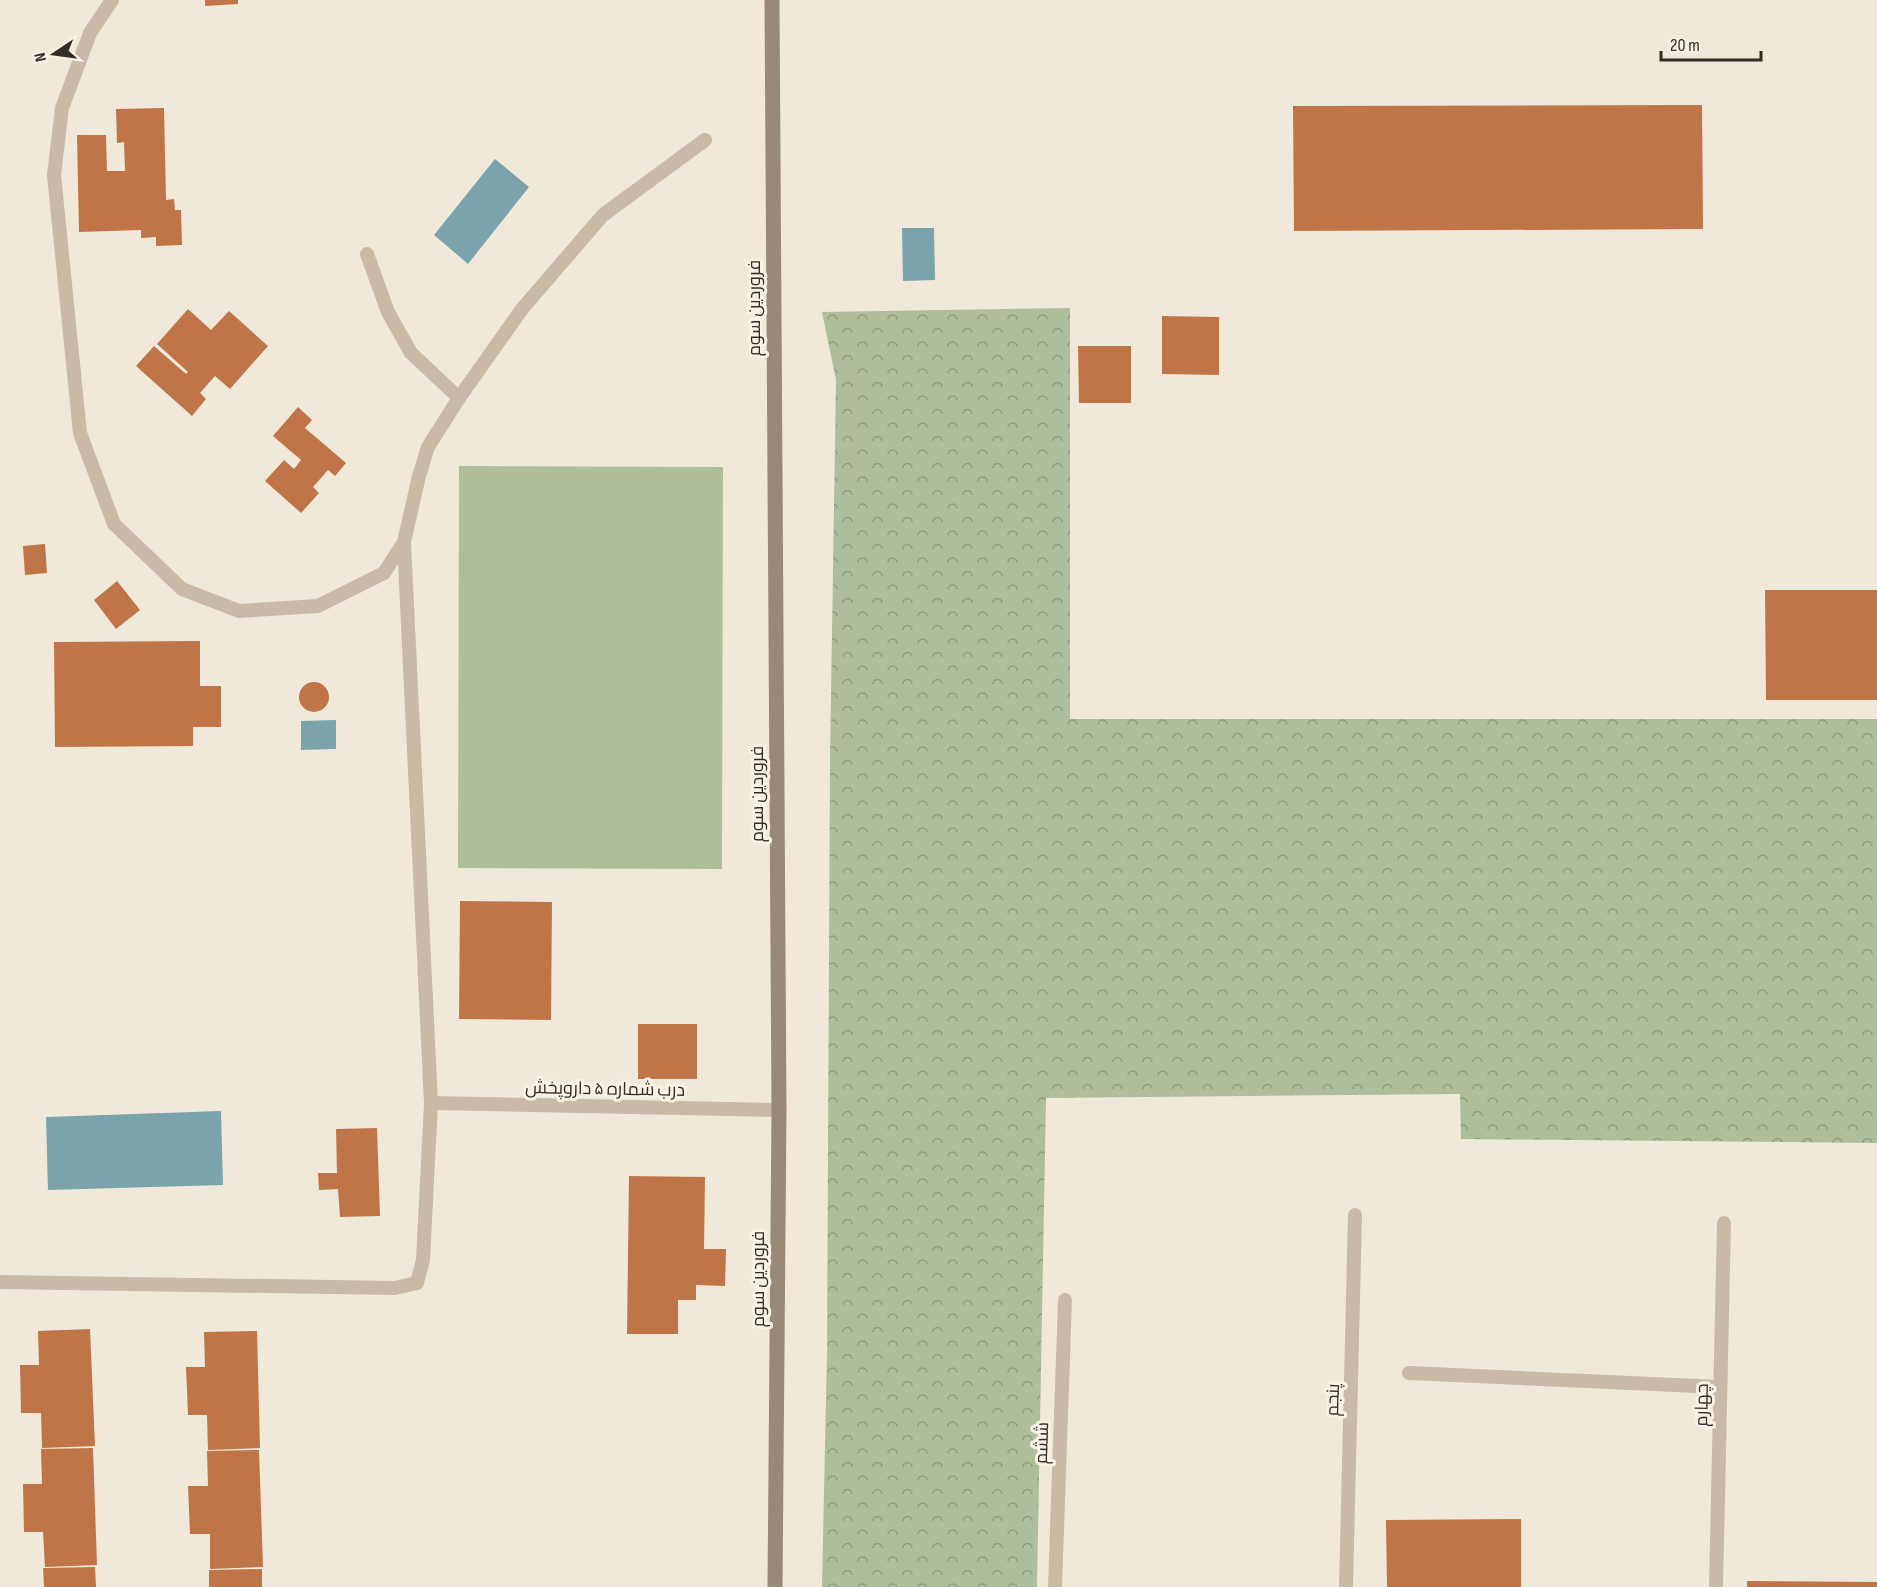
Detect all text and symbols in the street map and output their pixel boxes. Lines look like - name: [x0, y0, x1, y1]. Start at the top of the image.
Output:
- north arrow: [24, 24, 84, 84]
- scale bar: [1661, 24, 1762, 62]
- text: 20 m: [1670, 35, 1700, 56]
- text: N: [31, 51, 51, 63]
- street label: فروردین سوم: [744, 260, 766, 356]
- street label: فروردین سوم: [747, 746, 769, 842]
- street label: درب شماره ۵ داروپخش: [525, 1077, 685, 1102]
- street label: فروردین سوم: [748, 1231, 770, 1327]
- street label: پنجم: [1322, 1383, 1345, 1417]
- street label: چهارم: [1691, 1383, 1714, 1427]
- street label: ششم: [1031, 1422, 1054, 1465]

